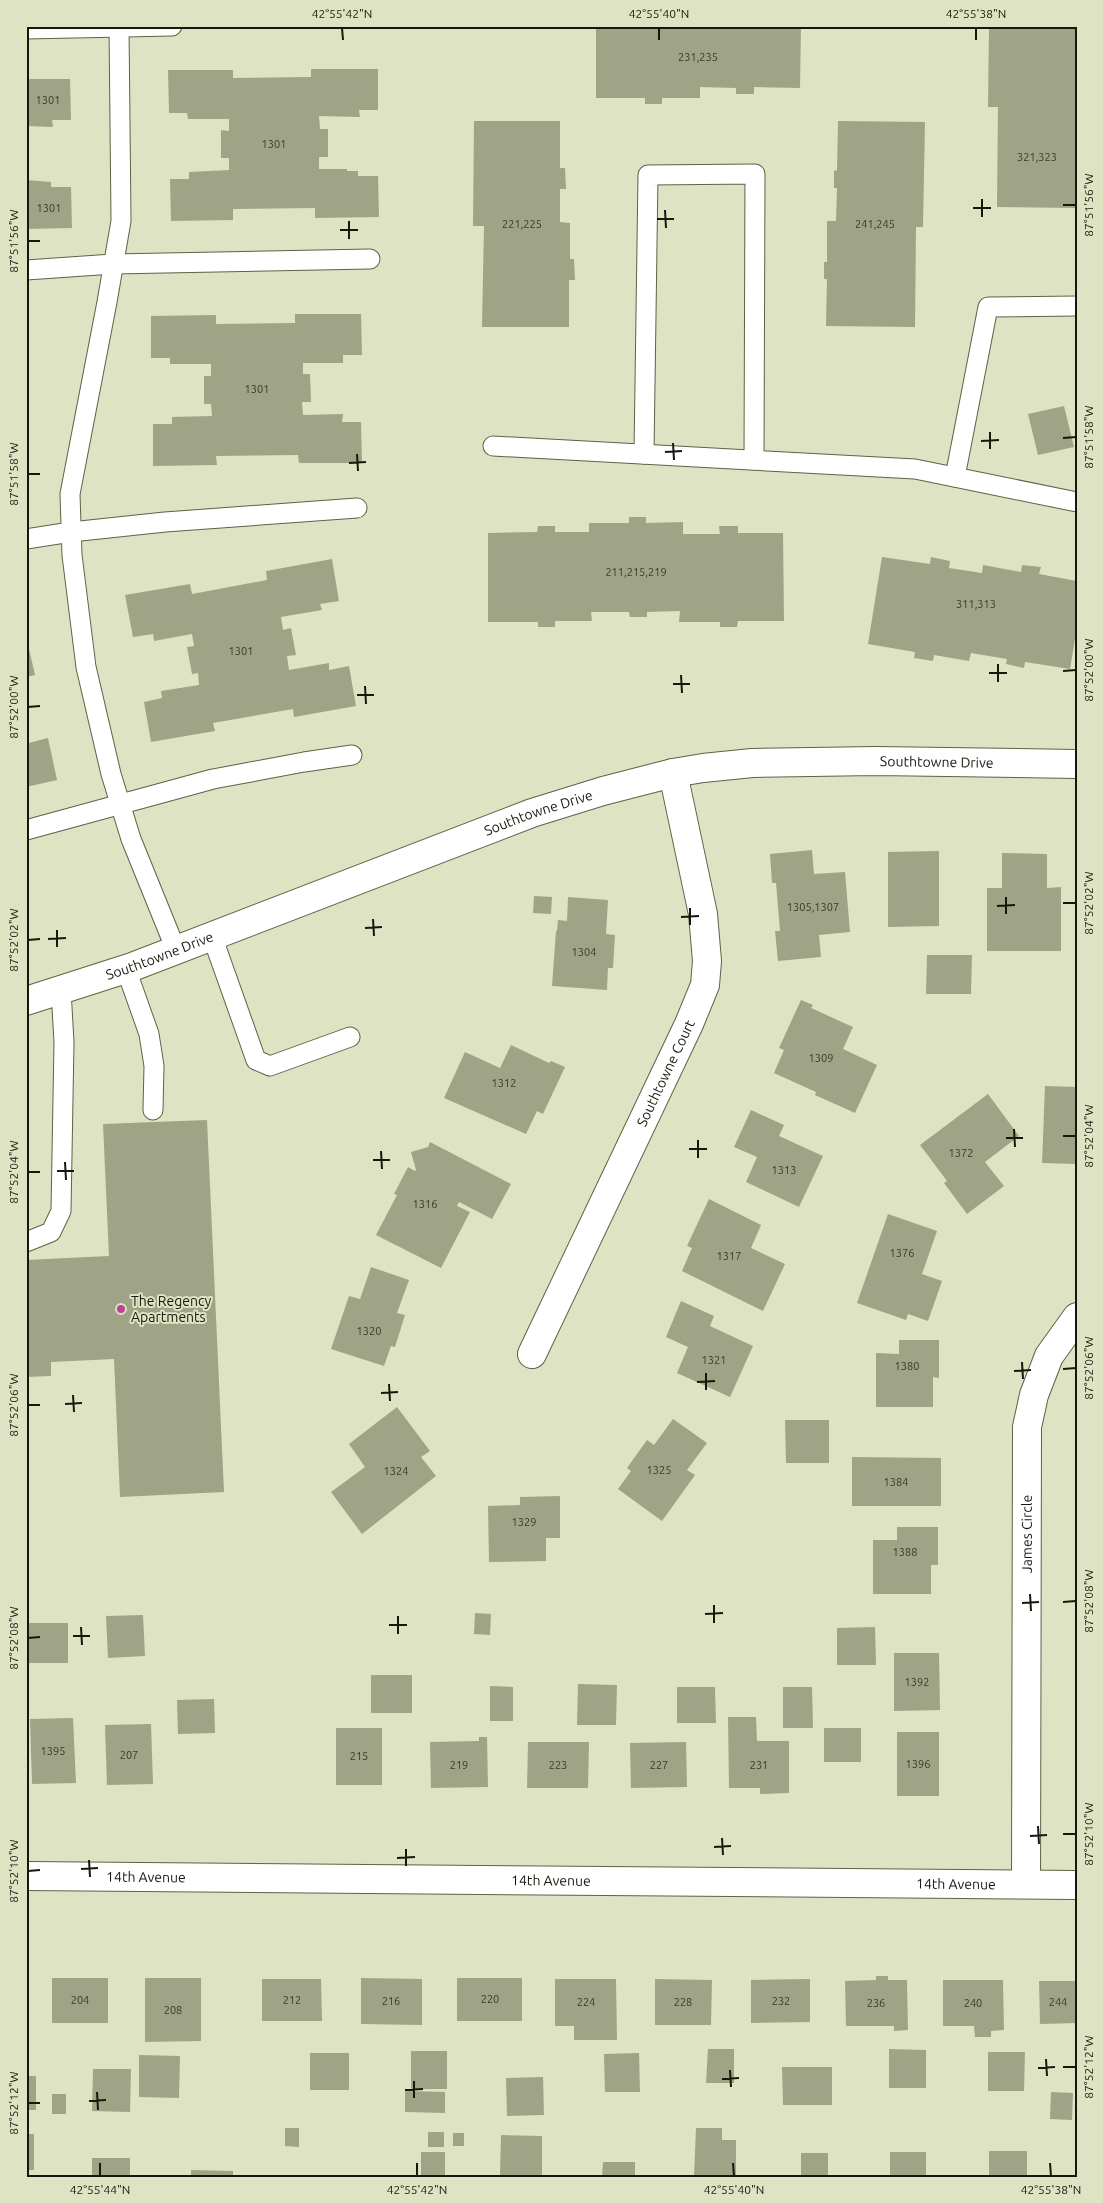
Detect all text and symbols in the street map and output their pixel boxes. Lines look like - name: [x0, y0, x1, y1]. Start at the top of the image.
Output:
- text: 42°55'42"N: [312, 7, 372, 20]
- text: 42°55'40"N: [629, 7, 689, 20]
- text: 42°55'38"N: [946, 7, 1006, 20]
- house number: 231,235: [678, 51, 718, 63]
- house number: 1301: [36, 94, 60, 106]
- house number: 1301: [262, 138, 286, 150]
- house number: 321,323: [1017, 151, 1057, 163]
- text: 87°51'56"W: [1082, 173, 1095, 237]
- house number: 1301: [37, 202, 61, 214]
- text: 87°51'56"W: [7, 209, 20, 273]
- house number: 221,225: [502, 218, 542, 230]
- house number: 241,245: [855, 218, 895, 230]
- house number: 1301: [245, 383, 269, 395]
- text: 87°51'58"W: [1082, 405, 1095, 469]
- text: 87°51'58"W: [7, 442, 20, 506]
- house number: 211,215,219: [605, 566, 667, 578]
- house number: 311,313: [956, 598, 996, 610]
- text: 87°52'00"W: [1082, 638, 1095, 702]
- house number: 1301: [229, 645, 253, 657]
- text: 87°52'00"W: [7, 675, 20, 739]
- street label: Southtowne Drive: [880, 753, 994, 771]
- street label: Southtowne Drive: [482, 787, 594, 839]
- text: 87°52'02"W: [1082, 871, 1095, 935]
- house number: 1305,1307: [787, 901, 839, 913]
- text: 87°52'02"W: [7, 908, 20, 972]
- street label: Southtowne Drive: [104, 928, 216, 983]
- house number: 1304: [572, 946, 596, 958]
- street label: Southtowne Court: [633, 1017, 698, 1129]
- house number: 1309: [809, 1052, 833, 1064]
- house number: 1312: [492, 1077, 516, 1089]
- text: 87°52'04"W: [1082, 1104, 1095, 1168]
- text: 87°52'04"W: [7, 1140, 20, 1204]
- house number: 1372: [949, 1147, 973, 1159]
- house number: 1313: [772, 1164, 796, 1176]
- house number: 1316: [413, 1198, 437, 1210]
- house number: 1376: [890, 1247, 914, 1259]
- house number: 1317: [717, 1250, 741, 1262]
- place label: The Regency Apartments: [131, 1293, 212, 1325]
- marker: The Regency Apartments: [115, 1303, 127, 1315]
- house number: 1320: [357, 1325, 381, 1337]
- text: 87°52'06"W: [1082, 1336, 1095, 1400]
- house number: 1321: [702, 1354, 726, 1366]
- house number: 1380: [895, 1360, 919, 1372]
- text: 87°52'06"W: [7, 1373, 20, 1437]
- house number: 1325: [647, 1464, 671, 1476]
- house number: 1324: [384, 1465, 408, 1477]
- house number: 1384: [884, 1476, 908, 1488]
- street label: James Circle: [1019, 1495, 1035, 1573]
- house number: 1329: [512, 1516, 536, 1528]
- house number: 1388: [893, 1546, 917, 1558]
- text: 87°52'08"W: [1082, 1569, 1095, 1633]
- text: 87°52'08"W: [7, 1606, 20, 1670]
- house number: 1392: [905, 1676, 929, 1688]
- house number: 1395: [41, 1745, 65, 1757]
- house number: 207: [120, 1749, 138, 1761]
- house number: 215: [350, 1750, 368, 1762]
- house number: 1396: [906, 1758, 930, 1770]
- house number: 219: [450, 1759, 468, 1771]
- house number: 223: [549, 1759, 567, 1771]
- house number: 227: [650, 1759, 668, 1771]
- house number: 231: [750, 1759, 768, 1771]
- text: 87°52'10"W: [1082, 1802, 1095, 1866]
- text: 87°52'10"W: [7, 1839, 20, 1903]
- street label: 14th Avenue: [106, 1869, 186, 1885]
- street label: 14th Avenue: [511, 1872, 591, 1889]
- street label: 14th Avenue: [916, 1876, 996, 1892]
- house number: 220: [481, 1993, 499, 2005]
- house number: 204: [71, 1994, 89, 2006]
- house number: 212: [283, 1994, 301, 2006]
- house number: 216: [382, 1995, 400, 2007]
- house number: 232: [772, 1995, 790, 2007]
- house number: 224: [577, 1996, 595, 2008]
- house number: 228: [674, 1996, 692, 2008]
- house number: 244: [1049, 1996, 1067, 2008]
- house number: 236: [867, 1997, 885, 2009]
- house number: 240: [964, 1997, 982, 2009]
- house number: 208: [164, 2004, 182, 2016]
- text: 87°52'12"W: [1082, 2035, 1095, 2099]
- text: 87°52'12"W: [7, 2071, 20, 2135]
- text: 42°55'44"N: [70, 2183, 130, 2196]
- text: 42°55'42"N: [387, 2183, 447, 2196]
- text: 42°55'40"N: [704, 2183, 764, 2196]
- text: 42°55'38"N: [1021, 2183, 1081, 2196]

